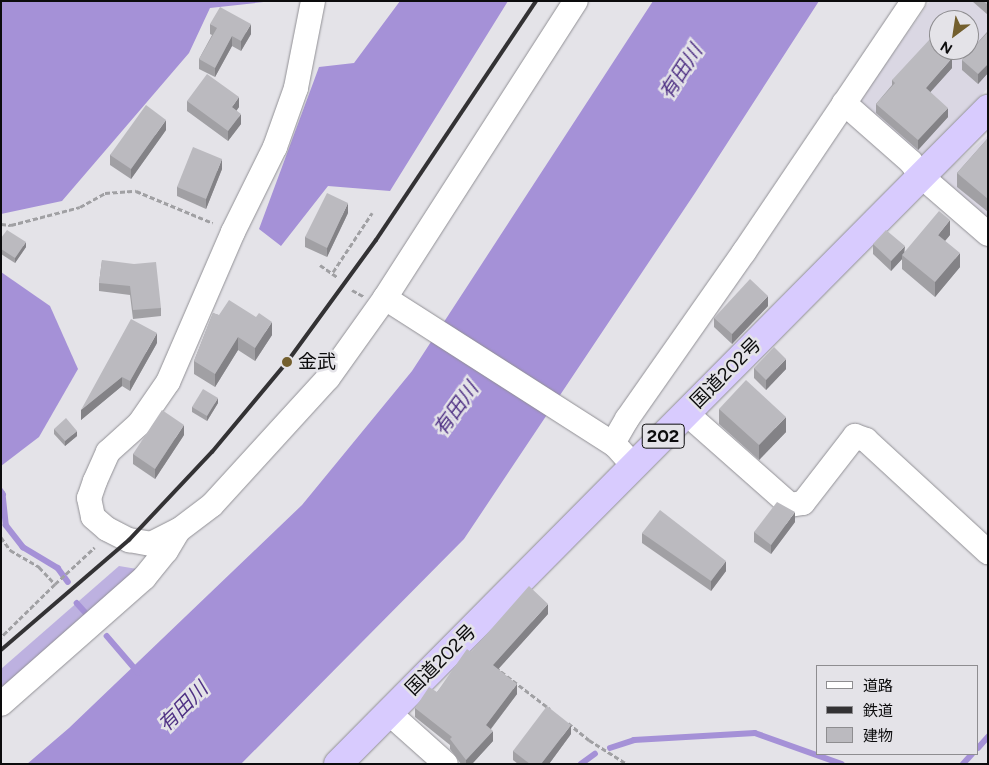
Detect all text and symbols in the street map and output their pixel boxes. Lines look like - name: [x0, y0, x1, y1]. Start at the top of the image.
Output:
- north arrow: [929, 10, 979, 60]
- text: N: [938, 37, 956, 58]
- water label: 有田川: [655, 40, 707, 104]
- street label: 国道202号: [686, 333, 766, 413]
- place label: 金武: [298, 351, 336, 373]
- marker: 金武: [280, 355, 294, 369]
- water label: 有田川: [429, 378, 483, 440]
- road number: 202: [640, 421, 686, 452]
- street label: 国道202号: [401, 620, 481, 700]
- legend: [816, 665, 979, 755]
- water label: 有田川: [153, 677, 213, 737]
- text: 道路: [863, 677, 893, 695]
- text: 鉄道: [863, 702, 893, 720]
- text: 建物: [863, 727, 893, 745]

